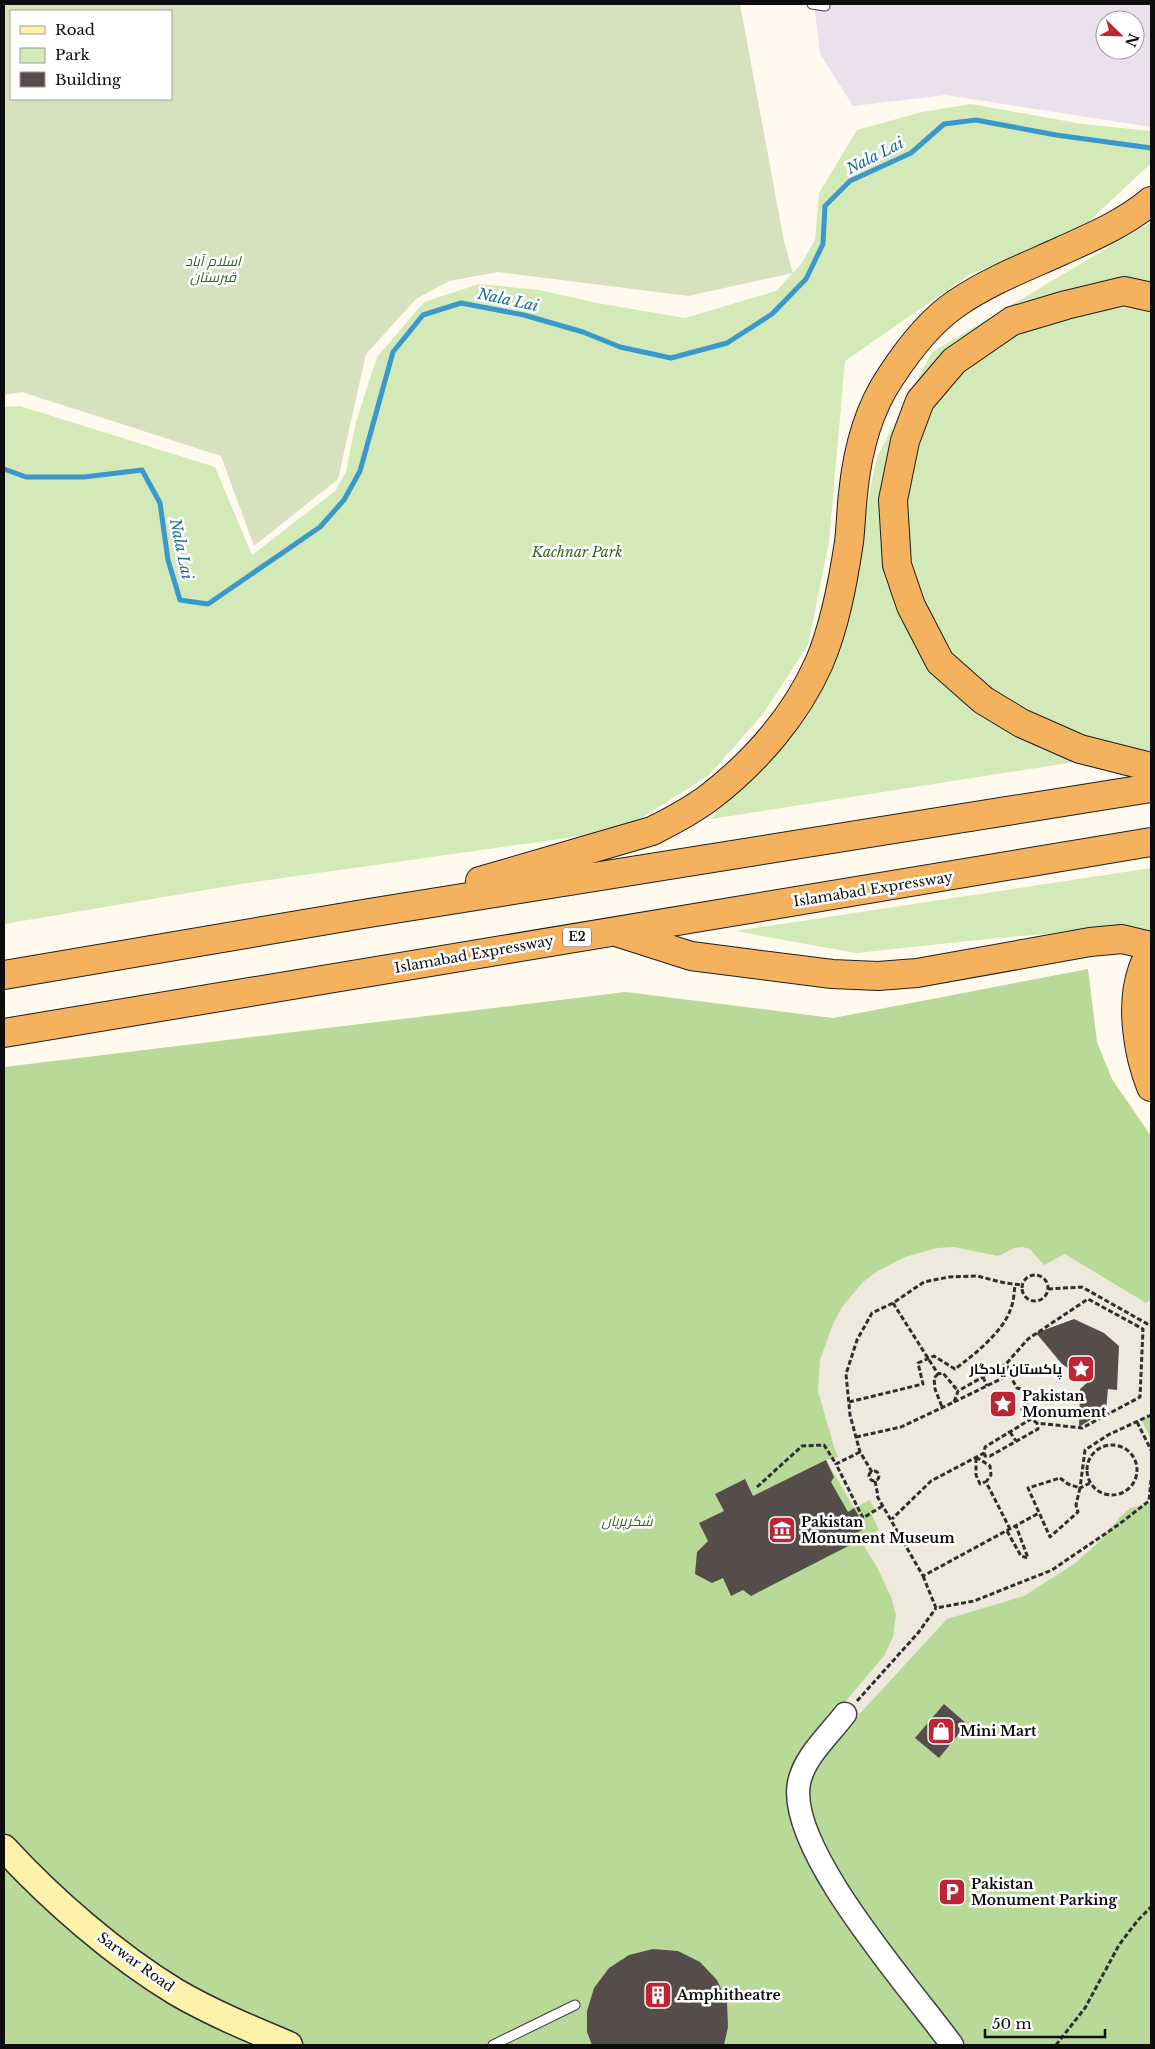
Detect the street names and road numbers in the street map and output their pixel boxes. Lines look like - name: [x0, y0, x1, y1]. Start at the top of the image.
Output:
- street label: Islamabad Expressway: [792, 868, 954, 910]
- road number: E2: [563, 928, 591, 946]
- street label: Islamabad Expressway: [393, 931, 555, 977]
- street label: Sarwar Road: [94, 1928, 178, 1996]

